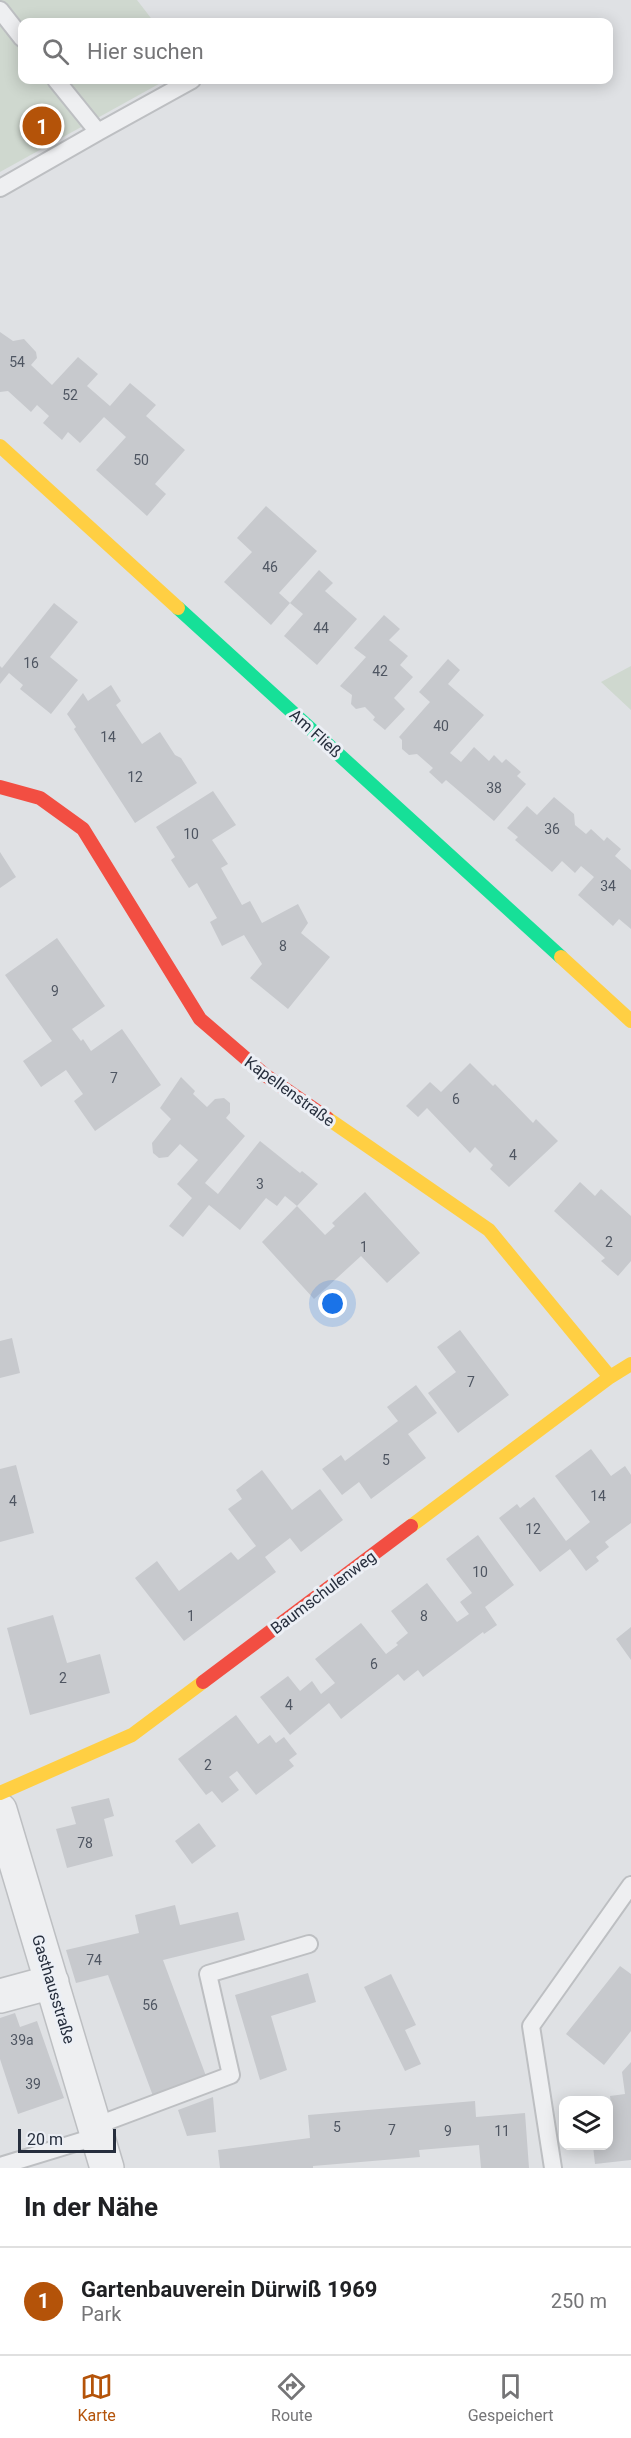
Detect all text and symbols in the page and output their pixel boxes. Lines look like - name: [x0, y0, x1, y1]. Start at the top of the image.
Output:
- search box: [18, 18, 613, 84]
- icon: search: [39, 35, 72, 68]
- text: Hier suchen: [87, 39, 204, 64]
- pin: 1: [22, 104, 62, 148]
- house number: 54: [9, 354, 25, 370]
- house number: 52: [62, 387, 78, 403]
- house number: 50: [133, 452, 149, 468]
- house number: 46: [262, 559, 278, 575]
- house number: 44: [313, 620, 329, 636]
- house number: 16: [23, 655, 39, 671]
- house number: 42: [372, 663, 388, 679]
- street label: Am Fließ: [286, 705, 345, 762]
- house number: 40: [433, 718, 449, 734]
- house number: 14: [100, 729, 116, 745]
- house number: 12: [127, 769, 143, 785]
- house number: 38: [486, 780, 502, 796]
- house number: 36: [544, 821, 560, 837]
- house number: 10: [183, 826, 199, 842]
- house number: 34: [600, 878, 616, 894]
- house number: 8: [279, 938, 287, 954]
- house number: 9: [51, 983, 59, 999]
- street label: Kapellenstraße: [241, 1052, 338, 1130]
- house number: 7: [110, 1070, 118, 1086]
- house number: 6: [452, 1091, 460, 1107]
- house number: 4: [509, 1147, 517, 1163]
- house number: 3: [256, 1176, 264, 1192]
- house number: 2: [605, 1234, 613, 1250]
- house number: 1: [360, 1239, 368, 1255]
- your location: [318, 1289, 347, 1318]
- house number: 7: [467, 1374, 475, 1390]
- house number: 5: [382, 1452, 390, 1468]
- house number: 14: [590, 1488, 606, 1504]
- house number: 4: [9, 1493, 17, 1509]
- house number: 12: [525, 1521, 541, 1537]
- street label: Baumschulenweg: [267, 1547, 380, 1638]
- house number: 10: [472, 1564, 488, 1580]
- house number: 1: [187, 1608, 195, 1624]
- house number: 8: [420, 1608, 428, 1624]
- house number: 6: [370, 1656, 378, 1672]
- house number: 2: [59, 1670, 67, 1686]
- house number: 4: [285, 1697, 293, 1713]
- house number: 2: [204, 1757, 212, 1773]
- house number: 78: [77, 1835, 93, 1851]
- street label: Gasthausstraße: [28, 1932, 79, 2046]
- house number: 74: [86, 1952, 102, 1968]
- house number: 56: [142, 1997, 158, 2013]
- house number: 39a: [10, 2032, 34, 2048]
- house number: 39: [25, 2076, 41, 2092]
- map controls: [559, 2096, 613, 2150]
- button: layers: [559, 2096, 613, 2150]
- house number: 5: [333, 2119, 341, 2135]
- house number: 7: [388, 2122, 396, 2138]
- house number: 9: [444, 2123, 452, 2139]
- house number: 11: [494, 2123, 510, 2139]
- scale bar: [18, 2126, 116, 2154]
- text: 20 m: [27, 2130, 63, 2149]
- text: In der Nähe: [24, 2192, 158, 2222]
- text: Gartenbauverein Dürwiß 1969: [81, 2277, 377, 2302]
- text: 1: [38, 2289, 49, 2313]
- text: 250 m: [551, 2289, 607, 2313]
- text: Park: [81, 2302, 121, 2326]
- tab: Karte: [78, 2370, 116, 2425]
- tab: Route: [271, 2370, 313, 2425]
- tab: Gespeichert: [468, 2370, 553, 2425]

